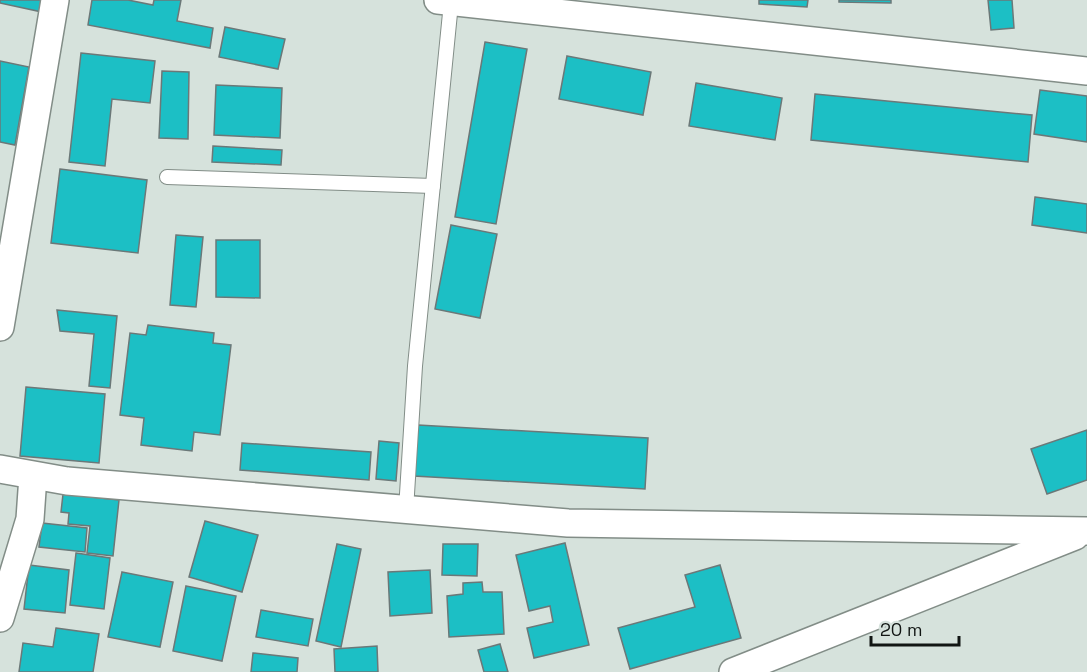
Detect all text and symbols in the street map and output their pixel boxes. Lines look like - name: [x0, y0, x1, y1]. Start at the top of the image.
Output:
- scale bar: [871, 609, 960, 647]
- text: 20 m: [880, 618, 923, 641]

